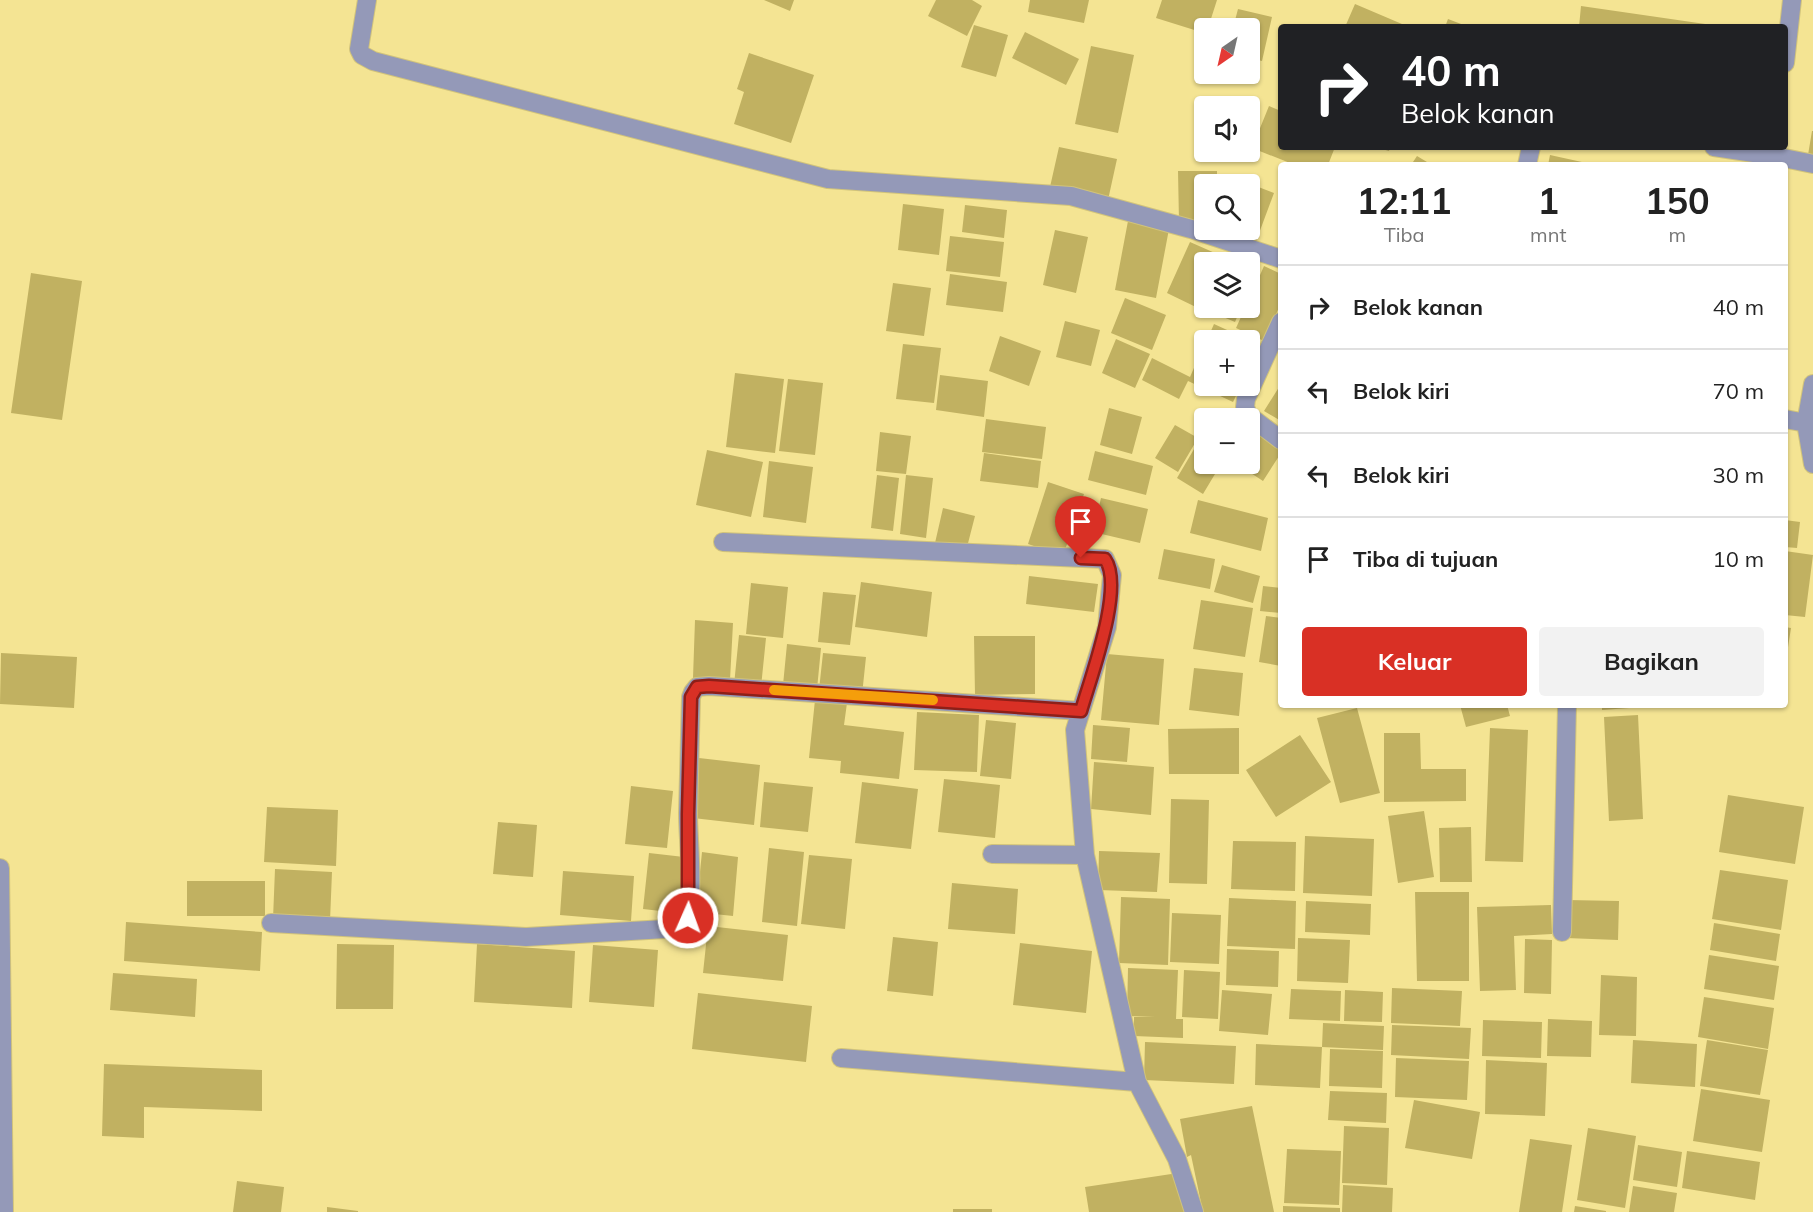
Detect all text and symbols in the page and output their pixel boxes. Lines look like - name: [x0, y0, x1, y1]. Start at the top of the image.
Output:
- north arrow: [1194, 18, 1260, 84]
- map controls: [1194, 18, 1260, 474]
- text: 40 m: [1401, 44, 1501, 97]
- icon: right: [1302, 48, 1380, 126]
- button: sound: [1194, 96, 1260, 162]
- text: Belok kanan: [1401, 96, 1555, 130]
- button: search: [1194, 174, 1260, 240]
- text: 12:11: [1356, 178, 1452, 223]
- text: 1: [1537, 178, 1559, 223]
- text: 150: [1645, 178, 1710, 223]
- text: Tiba: [1384, 222, 1424, 247]
- text: mnt: [1530, 222, 1566, 247]
- text: m: [1668, 222, 1686, 247]
- button: layers: [1194, 252, 1260, 318]
- icon: right: [1302, 291, 1335, 324]
- text: Belok kanan: [1353, 293, 1483, 321]
- text: 40 m: [1713, 293, 1764, 321]
- button: +: [1194, 330, 1260, 396]
- icon: left: [1302, 375, 1335, 408]
- text: Belok kiri: [1353, 377, 1449, 405]
- text: 70 m: [1713, 377, 1764, 405]
- button: −: [1194, 408, 1260, 474]
- icon: left: [1302, 459, 1335, 492]
- text: Belok kiri: [1353, 461, 1449, 489]
- text: 30 m: [1713, 461, 1764, 489]
- pin: [1055, 496, 1106, 558]
- icon: arrive: [1064, 505, 1097, 538]
- icon: arrive: [1302, 543, 1335, 576]
- text: Tiba di tujuan: [1353, 545, 1498, 573]
- text: 10 m: [1713, 545, 1764, 573]
- button: Keluar: [1302, 627, 1527, 696]
- button: Bagikan: [1539, 627, 1764, 696]
- position arrow: [656, 886, 720, 950]

